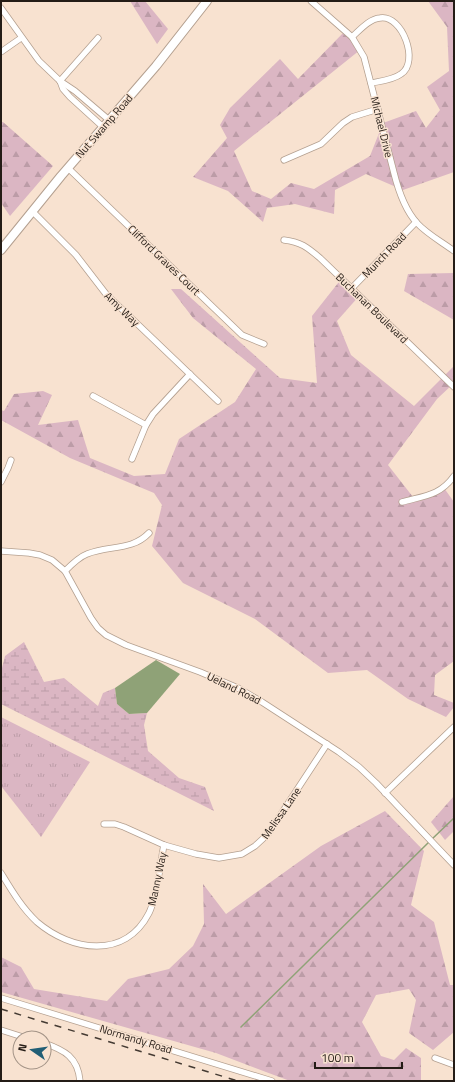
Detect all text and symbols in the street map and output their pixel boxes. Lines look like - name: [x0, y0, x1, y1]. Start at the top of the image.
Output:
- street label: Nut Swamp Road: [72, 90, 137, 162]
- street label: Michael Drive: [367, 95, 397, 160]
- street label: Clifford Graves Court: [124, 221, 204, 299]
- street label: Munch Road: [358, 228, 410, 281]
- street label: Buchanan Boulevard: [332, 269, 412, 347]
- street label: Amy Way: [101, 288, 144, 330]
- street label: Ueland Road: [204, 668, 264, 708]
- street label: Melissa Lane: [257, 783, 305, 842]
- street label: Manny Way: [143, 850, 171, 907]
- street label: Normandy Road: [98, 1020, 174, 1058]
- north arrow: [12, 1030, 52, 1070]
- text: N: [14, 1042, 31, 1053]
- scale bar: [315, 1044, 402, 1070]
- text: 100 m: [321, 1048, 354, 1067]

